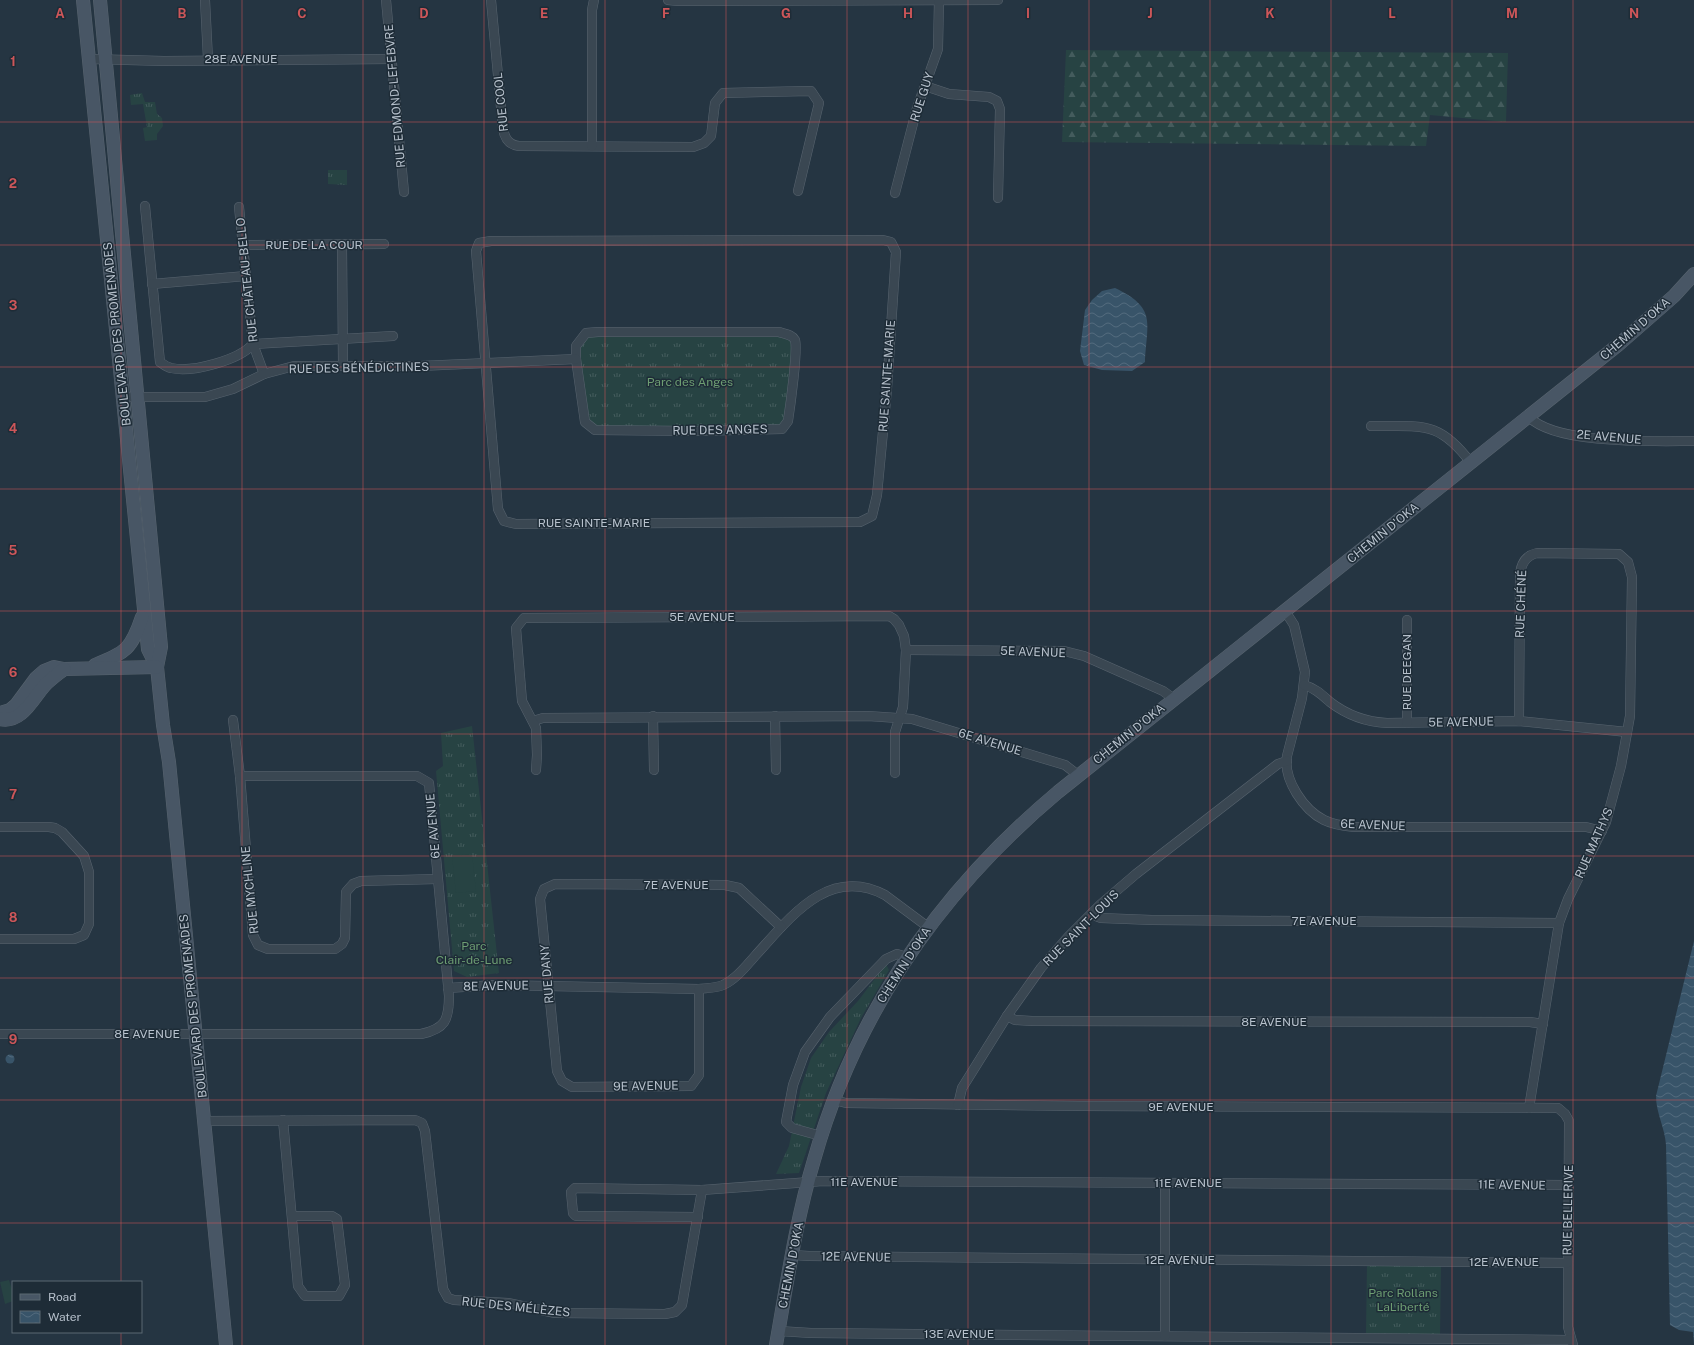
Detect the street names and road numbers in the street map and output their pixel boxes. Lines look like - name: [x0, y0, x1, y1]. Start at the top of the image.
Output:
- street label: RUE EDMOND-LEFEBVRE: [382, 23, 408, 169]
- street label: 28E AVENUE: [205, 52, 277, 66]
- street label: RUE GUY: [907, 70, 937, 123]
- street label: RUE COOL: [491, 72, 511, 132]
- street label: RUE CHÂTEAU-BELLO: [233, 217, 261, 343]
- street label: RUE DE LA COUR: [265, 238, 363, 252]
- street label: BOULEVARD DES PROMENADES: [100, 241, 134, 427]
- street label: CHEMIN D'OKA: [1597, 295, 1673, 363]
- street label: RUE SAINTE-MARIE: [876, 319, 898, 433]
- street label: RUE DES BÉNÉDICTINES: [289, 360, 429, 376]
- street label: RUE DES ANGES: [672, 422, 768, 438]
- street label: 2E AVENUE: [1576, 427, 1642, 447]
- street label: CHEMIN D'OKA: [1344, 500, 1422, 566]
- street label: RUE SAINTE-MARIE: [538, 516, 650, 530]
- street label: RUE CHÉNÉ: [1513, 570, 1529, 638]
- street label: 5E AVENUE: [669, 610, 735, 624]
- street label: RUE DEEGAN: [1400, 634, 1414, 710]
- street label: 5E AVENUE: [1000, 644, 1066, 660]
- street label: CHEMIN D'OKA: [1090, 701, 1168, 767]
- street label: 5E AVENUE: [1428, 714, 1494, 730]
- street label: 6E AVENUE: [957, 726, 1023, 758]
- street label: 6E AVENUE: [423, 793, 443, 859]
- street label: RUE MATHYS: [1572, 805, 1616, 881]
- street label: 6E AVENUE: [1340, 817, 1406, 833]
- street label: RUE MYCHLINE: [238, 845, 262, 935]
- street label: 7E AVENUE: [643, 878, 709, 892]
- street label: RUE SAINT-LOUIS: [1040, 887, 1122, 969]
- street label: BOULEVARD DES PROMENADES: [176, 913, 210, 1099]
- street label: 7E AVENUE: [1291, 914, 1357, 928]
- street label: CHEMIN D'OKA: [874, 924, 934, 1006]
- street label: RUE DANY: [537, 943, 557, 1004]
- street label: 8E AVENUE: [463, 978, 529, 994]
- street label: 8E AVENUE: [1241, 1015, 1307, 1029]
- street label: 8E AVENUE: [114, 1027, 180, 1041]
- street label: 9E AVENUE: [613, 1078, 679, 1094]
- street label: 9E AVENUE: [1148, 1100, 1214, 1114]
- street label: RUE BELLERIVE: [1560, 1165, 1576, 1255]
- street label: 11E AVENUE: [830, 1175, 898, 1189]
- street label: 11E AVENUE: [1154, 1176, 1222, 1190]
- street label: 11E AVENUE: [1478, 1177, 1546, 1193]
- street label: CHEMIN D'OKA: [776, 1220, 806, 1309]
- street label: 12E AVENUE: [821, 1249, 891, 1265]
- street label: 12E AVENUE: [1145, 1253, 1215, 1267]
- street label: 12E AVENUE: [1469, 1255, 1539, 1269]
- street label: RUE DES MÉLÈZES: [461, 1294, 571, 1320]
- street label: 13E AVENUE: [924, 1327, 994, 1341]

